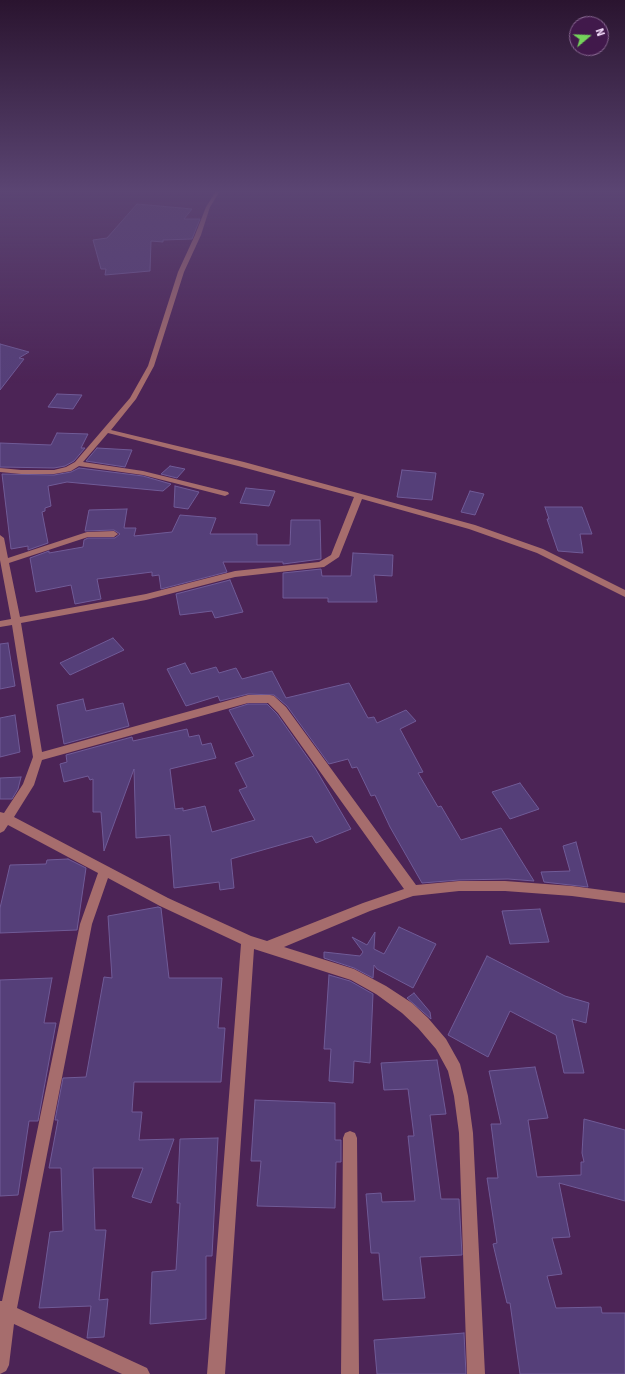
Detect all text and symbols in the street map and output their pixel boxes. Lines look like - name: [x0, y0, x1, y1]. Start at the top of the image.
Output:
- north arrow: [569, 16, 609, 56]
- text: N: [592, 27, 607, 38]

